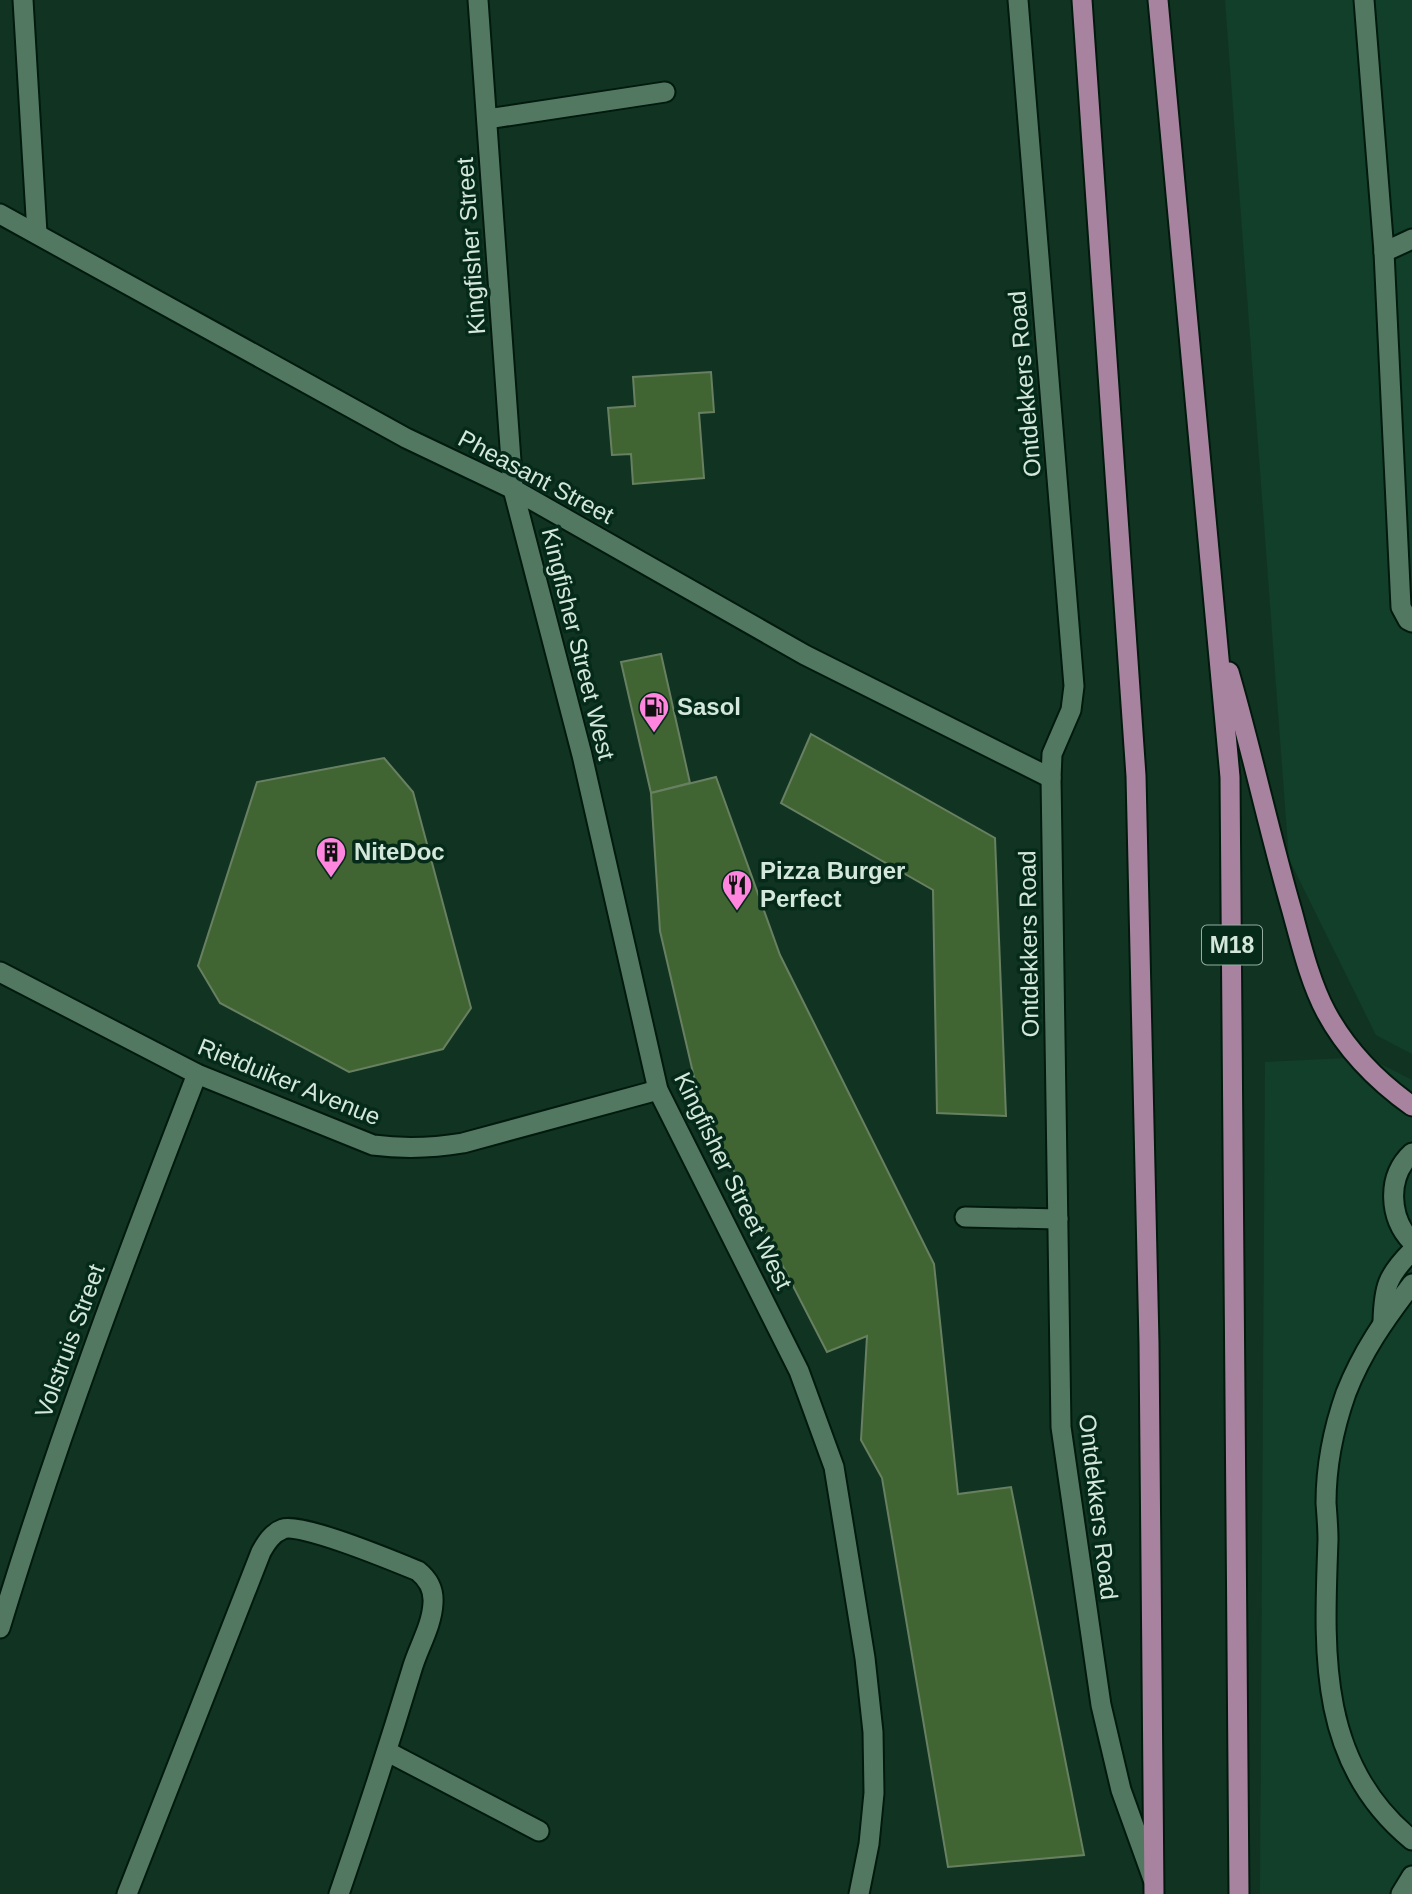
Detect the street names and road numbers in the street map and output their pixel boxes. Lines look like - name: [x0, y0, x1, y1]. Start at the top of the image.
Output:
- street label: Kingfisher Street: [451, 156, 490, 335]
- street label: Ontdekkers Road: [1003, 290, 1046, 478]
- street label: Pheasant Street: [454, 424, 619, 529]
- street label: Kingfisher Street West: [537, 525, 620, 763]
- street label: Ontdekkers Road: [1013, 850, 1044, 1038]
- road number: M18: [1202, 926, 1262, 964]
- street label: Rietduiker Avenue: [194, 1033, 384, 1130]
- street label: Kingfisher Street West: [669, 1068, 798, 1294]
- street label: Volstruis Street: [29, 1260, 110, 1421]
- street label: Ontdekkers Road: [1074, 1413, 1123, 1601]

